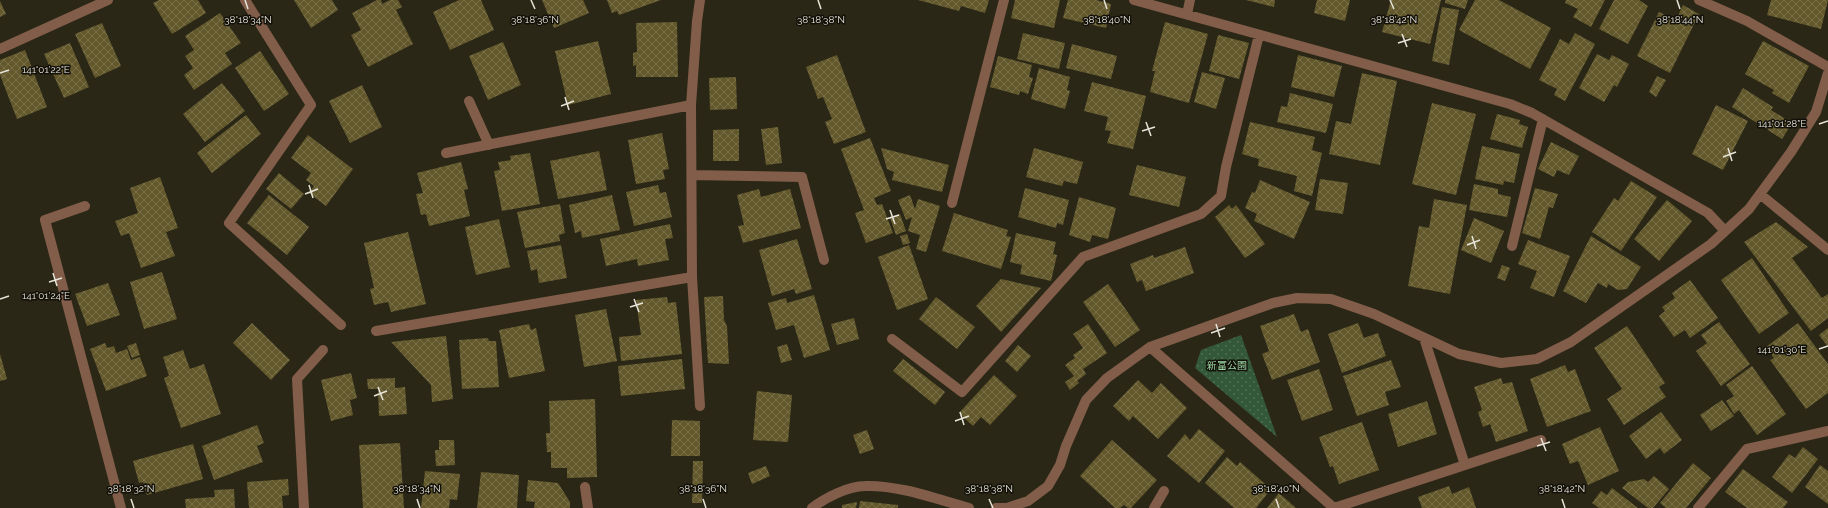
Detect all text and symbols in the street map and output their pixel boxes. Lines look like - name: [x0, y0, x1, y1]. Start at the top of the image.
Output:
- text: 38°18'34"N: [224, 14, 272, 25]
- text: 38°18'36"N: [511, 14, 559, 25]
- text: 38°18'38"N: [797, 14, 845, 25]
- text: 38°18'40"N: [1083, 14, 1131, 25]
- text: 38°18'42"N: [1371, 14, 1417, 25]
- text: 38°18'44"N: [1657, 14, 1703, 25]
- text: 141°01'22"E: [22, 64, 70, 75]
- text: 141°01'28"E: [1758, 118, 1806, 129]
- text: 141°01'24"E: [22, 290, 70, 301]
- text: 141°01'30"E: [1758, 344, 1806, 355]
- park label: 新富公園: [1207, 360, 1247, 371]
- text: 38°18'32"N: [107, 483, 155, 494]
- text: 38°18'34"N: [393, 483, 441, 494]
- text: 38°18'36"N: [679, 483, 727, 494]
- text: 38°18'38"N: [965, 483, 1013, 494]
- text: 38°18'40"N: [1252, 483, 1300, 494]
- text: 38°18'42"N: [1539, 483, 1585, 494]

